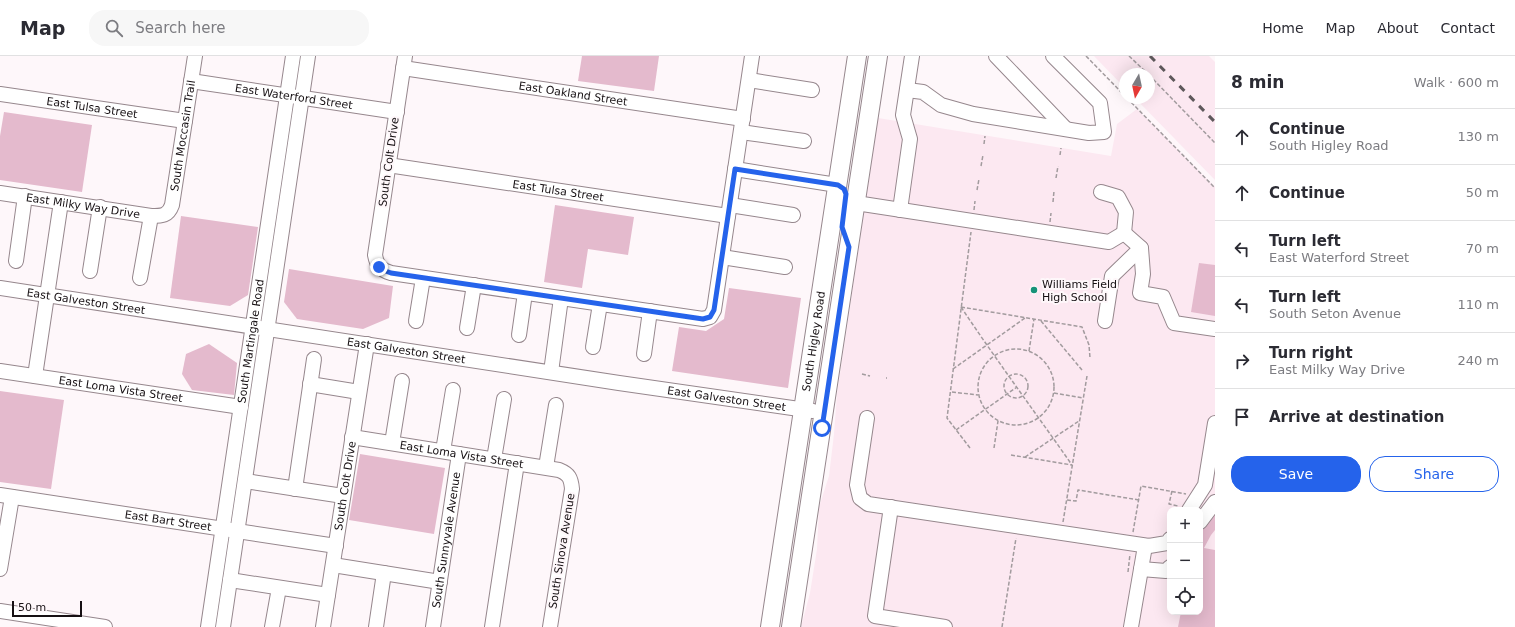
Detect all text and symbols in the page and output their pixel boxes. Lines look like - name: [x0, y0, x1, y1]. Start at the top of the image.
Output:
- search box: [89, 10, 369, 46]
- text: Map: [20, 17, 65, 39]
- icon: search: [103, 17, 125, 39]
- text: Search here: [135, 19, 225, 37]
- text: Home: [1262, 20, 1304, 36]
- text: Map: [1326, 20, 1355, 36]
- text: About: [1377, 20, 1419, 36]
- text: Contact: [1441, 20, 1495, 36]
- north arrow: [1119, 68, 1155, 104]
- text: 8 min: [1231, 72, 1284, 92]
- text: Walk · 600 m: [1414, 75, 1499, 90]
- street label: South Moccasin Trail: [168, 79, 198, 192]
- street label: East Oakland Street: [518, 79, 629, 108]
- street label: East Waterford Street: [234, 81, 354, 112]
- street label: East Tulsa Street: [46, 94, 139, 121]
- street label: South Colt Drive: [376, 116, 402, 208]
- text: Continue: [1269, 120, 1345, 138]
- icon: ahead: [1231, 126, 1253, 148]
- text: 130 m: [1457, 129, 1499, 144]
- text: South Higley Road: [1269, 138, 1389, 153]
- street label: East Tulsa Street: [512, 177, 605, 204]
- icon: ahead: [1231, 182, 1253, 204]
- text: Continue: [1269, 184, 1345, 202]
- text: 50 m: [1466, 185, 1499, 200]
- street label: East Milky Way Drive: [25, 191, 141, 221]
- text: Turn left: [1269, 232, 1341, 250]
- icon: left: [1231, 238, 1253, 260]
- text: 70 m: [1466, 241, 1499, 256]
- text: East Waterford Street: [1269, 250, 1409, 265]
- route end: [370, 258, 388, 276]
- street label: South Martingale Road: [235, 278, 266, 404]
- place label: Williams Field High School: [1042, 278, 1117, 304]
- marker: Williams Field High School: [1029, 285, 1039, 295]
- street label: East Galveston Street: [26, 286, 147, 317]
- text: Turn left: [1269, 288, 1341, 306]
- street label: South Higley Road: [799, 290, 828, 392]
- icon: left: [1231, 294, 1253, 316]
- text: 110 m: [1457, 297, 1499, 312]
- text: South Seton Avenue: [1269, 306, 1401, 321]
- street label: East Galveston Street: [346, 335, 467, 366]
- text: Turn right: [1269, 344, 1353, 362]
- icon: right: [1231, 350, 1253, 372]
- text: 240 m: [1457, 353, 1499, 368]
- text: East Milky Way Drive: [1269, 362, 1405, 377]
- street label: East Loma Vista Street: [58, 373, 184, 405]
- street label: East Galveston Street: [666, 384, 787, 414]
- icon: arrive: [1231, 406, 1253, 428]
- text: Arrive at destination: [1269, 408, 1444, 426]
- route start: [813, 419, 831, 437]
- street label: East Loma Vista Street: [399, 438, 525, 471]
- street label: South Colt Drive: [332, 440, 358, 531]
- button: Save: [1231, 456, 1361, 492]
- button: Share: [1369, 456, 1499, 492]
- street label: South Sunnyvale Avenue: [429, 471, 463, 609]
- street label: South Sinova Avenue: [546, 492, 578, 610]
- map controls: [1167, 507, 1203, 615]
- button: +: [1167, 507, 1203, 543]
- street label: East Bart Street: [124, 508, 213, 534]
- button: −: [1167, 543, 1203, 579]
- button: locate: [1167, 579, 1203, 615]
- scale bar: [12, 599, 82, 618]
- text: 50 m: [18, 601, 46, 614]

